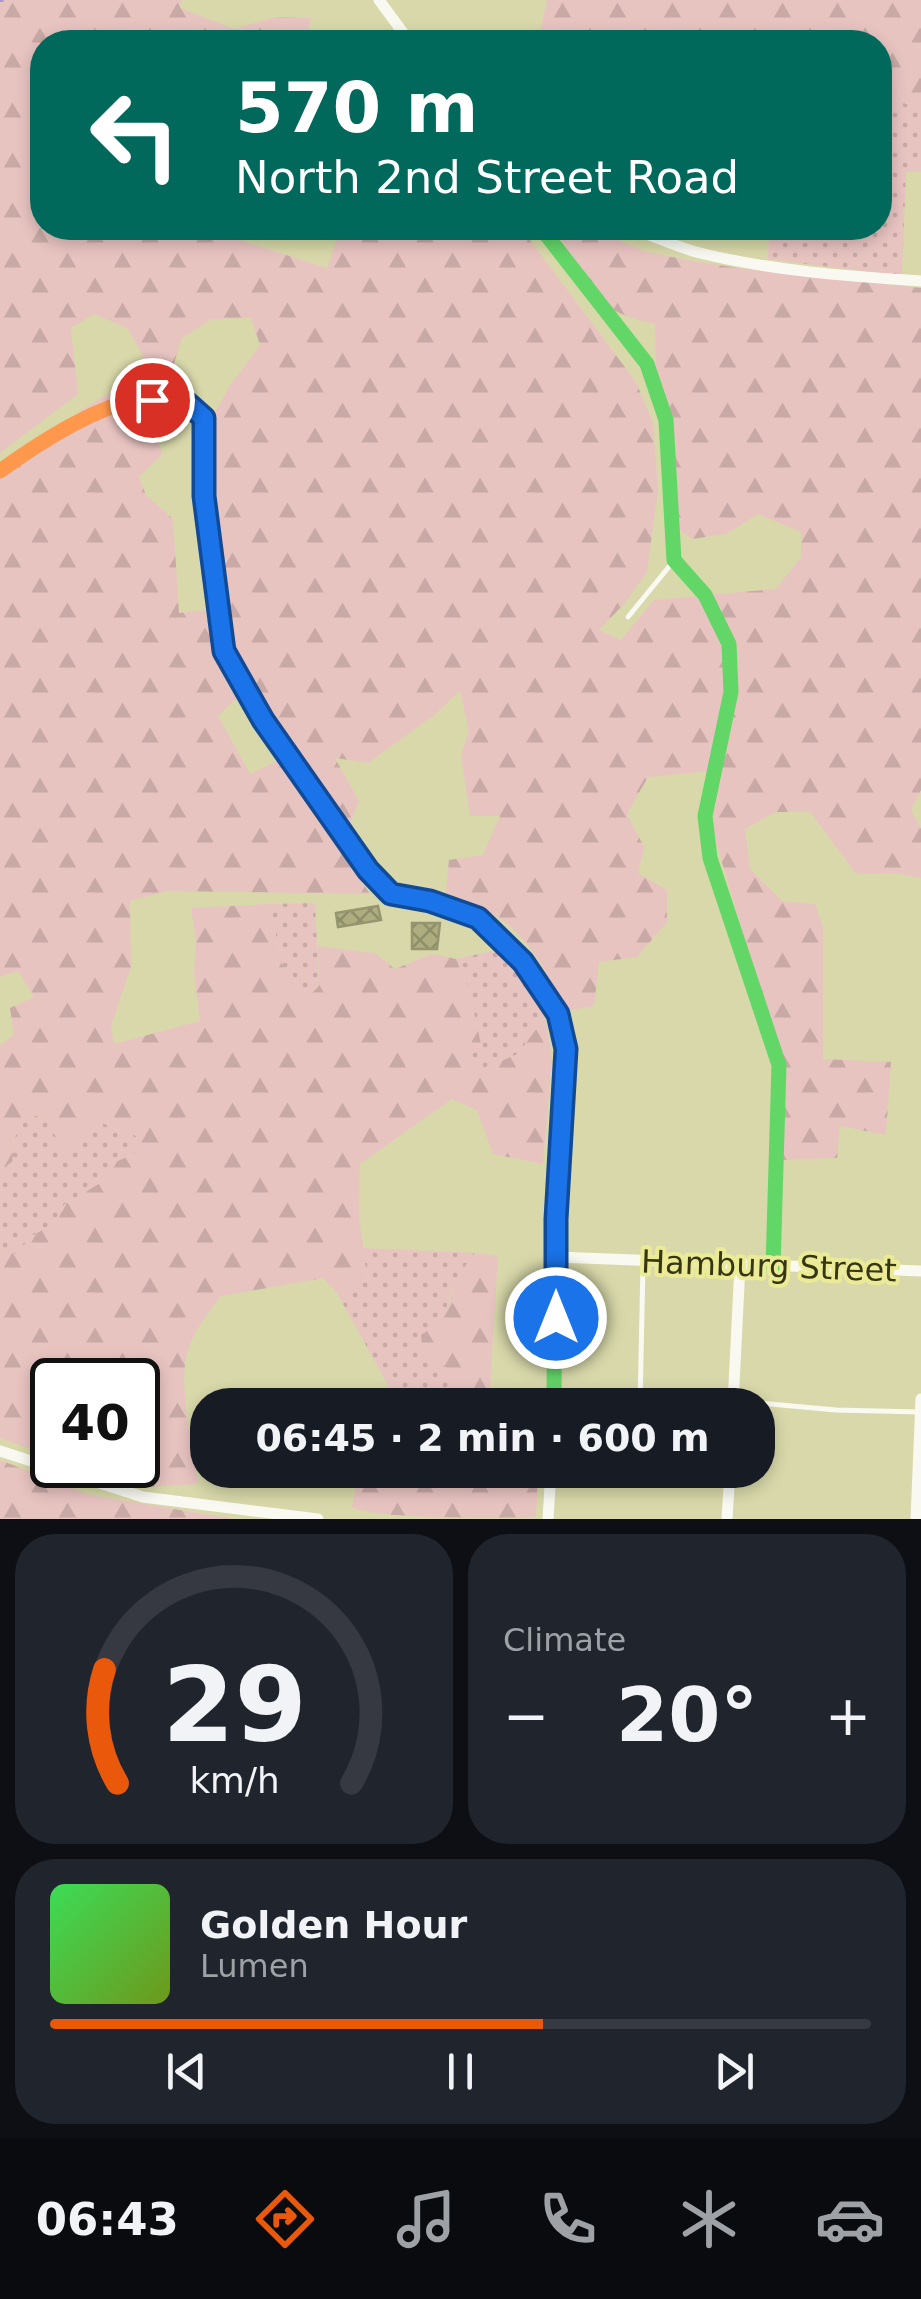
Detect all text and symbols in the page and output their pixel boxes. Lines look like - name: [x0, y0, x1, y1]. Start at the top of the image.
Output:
- text: 570 m: [235, 67, 478, 149]
- icon: left: [70, 70, 200, 200]
- text: North 2nd Street Road: [235, 151, 739, 204]
- pin: [110, 358, 195, 443]
- icon: arrive: [125, 373, 180, 428]
- street label: Hamburg Street: [641, 1243, 897, 1289]
- position arrow: [504, 1266, 608, 1370]
- speed limit sign: 40: [30, 1358, 160, 1488]
- text: 06:45 · 2 min · 600 m: [255, 1416, 710, 1460]
- text: Climate: [503, 1621, 626, 1659]
- text: 29: [162, 1644, 306, 1766]
- text: 20°: [616, 1671, 758, 1759]
- text: −: [503, 1684, 549, 1748]
- text: +: [825, 1684, 871, 1748]
- text: km/h: [189, 1760, 279, 1801]
- text: Golden Hour: [200, 1903, 467, 1947]
- text: Lumen: [200, 1947, 309, 1985]
- icon: previous: [159, 2044, 214, 2099]
- icon: pause: [433, 2044, 488, 2099]
- icon: next: [707, 2044, 762, 2099]
- icon: directions: [250, 2184, 320, 2254]
- icon: music: [391, 2184, 461, 2254]
- icon: phone: [533, 2184, 603, 2254]
- icon: climate: [674, 2184, 744, 2254]
- icon: car: [815, 2184, 885, 2254]
- text: 06:43: [36, 2193, 179, 2246]

